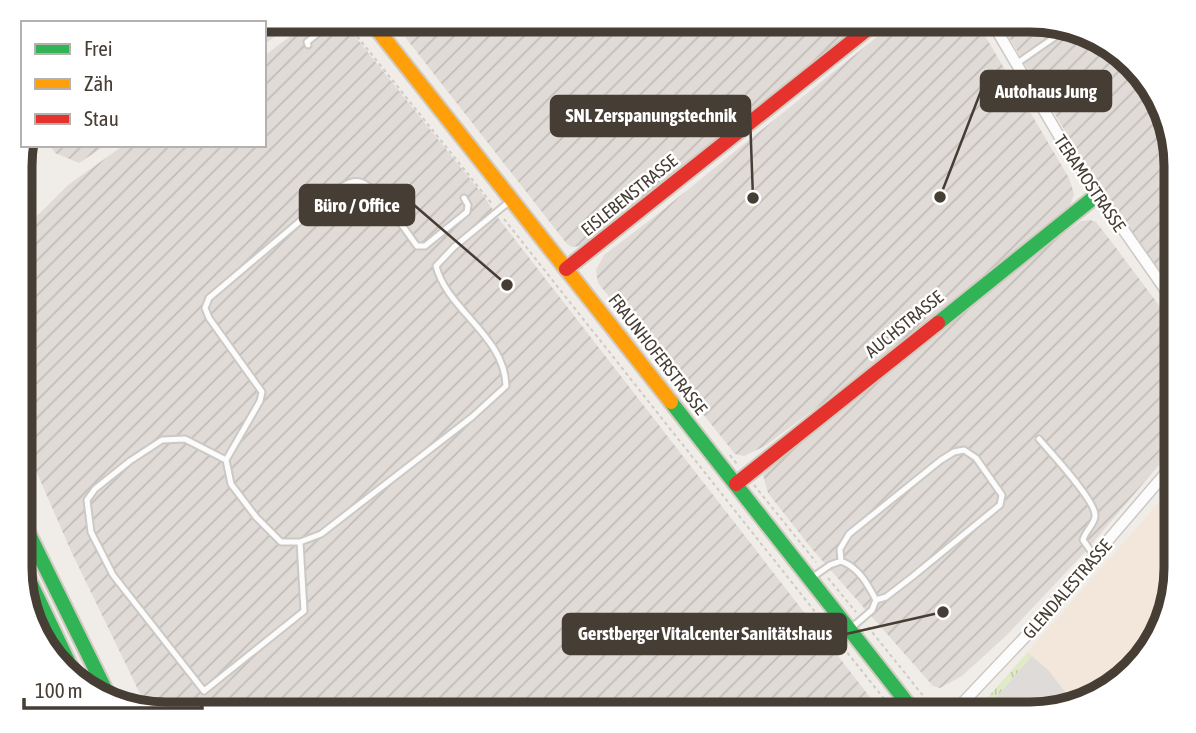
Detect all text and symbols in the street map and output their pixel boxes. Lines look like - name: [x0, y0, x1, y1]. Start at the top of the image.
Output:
- legend: [21, 21, 266, 147]
- text: Frei: [84, 36, 113, 60]
- text: Zäh: [84, 71, 113, 95]
- callout: Autohaus Jung: [981, 71, 1111, 111]
- text: Autohaus Jung: [994, 80, 1098, 102]
- callout: SNL Zerspanungstechnik: [551, 96, 750, 136]
- text: SNL Zerspanungstechnik: [566, 104, 737, 126]
- text: Stau: [84, 106, 119, 130]
- street label: TERAMOSTRASSE: [1050, 131, 1130, 236]
- street label: EISLEBENSTRASSE: [577, 150, 681, 240]
- callout: Büro / Office: [300, 185, 414, 225]
- text: Büro / Office: [314, 194, 400, 216]
- street label: AUCHSTRASSE: [861, 286, 947, 362]
- street label: FRAUNHOFERSTRASSE: [604, 290, 712, 419]
- street label: GLENDALESTRASSE: [1018, 535, 1116, 643]
- callout: Gerstberger Vitalcenter Sanitätshaus: [563, 614, 846, 654]
- text: Gerstberger Vitalcenter Sanitätshaus: [578, 622, 832, 644]
- scale bar: [24, 666, 203, 710]
- text: 100 m: [35, 678, 83, 702]

